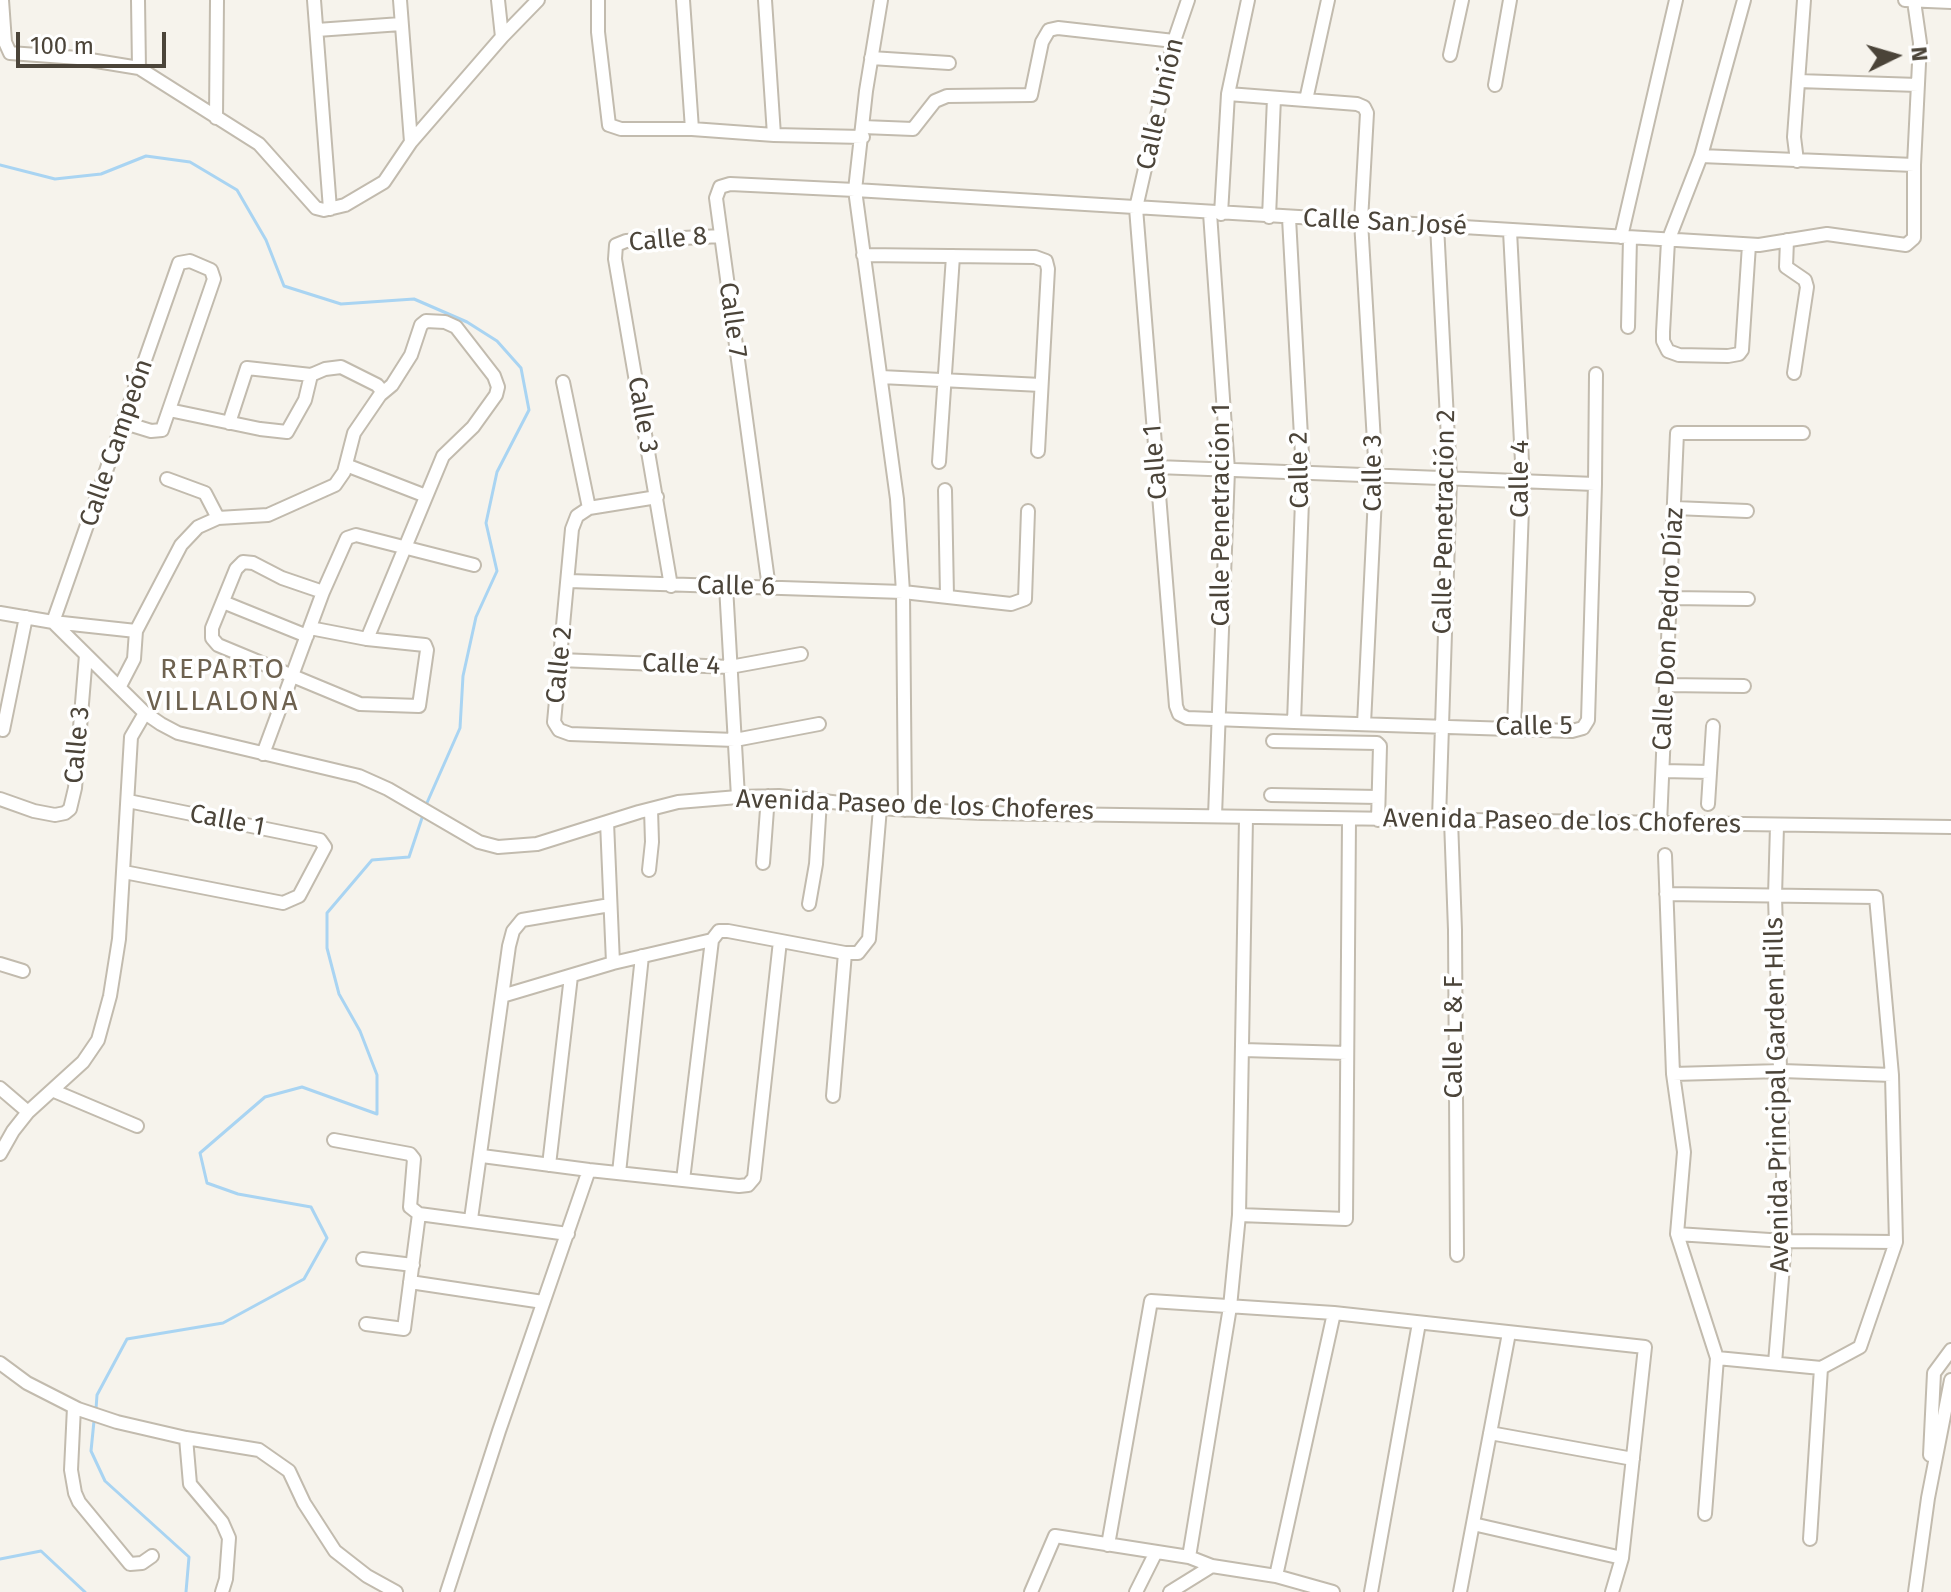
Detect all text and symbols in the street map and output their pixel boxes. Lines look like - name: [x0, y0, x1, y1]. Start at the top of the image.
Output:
- scale bar: [20, 16, 170, 66]
- north arrow: [1855, 16, 1935, 96]
- text: 100 m: [30, 32, 94, 60]
- street label: Calle Unión: [1131, 35, 1191, 173]
- text: N: [1905, 45, 1933, 62]
- street label: Calle San José: [1302, 203, 1468, 243]
- street label: Calle 8: [627, 221, 709, 259]
- street label: Calle 7: [711, 280, 753, 360]
- street label: Calle Campeón: [74, 355, 160, 531]
- street label: Calle 3: [620, 374, 664, 456]
- street label: Calle Penetración 1: [1206, 403, 1238, 627]
- street label: Calle Penetración 2: [1427, 409, 1463, 635]
- street label: Calle 1: [1137, 423, 1175, 501]
- street label: Calle 2: [1284, 431, 1316, 509]
- street label: Calle 3: [1358, 434, 1390, 512]
- street label: Calle 4: [1505, 440, 1537, 518]
- street label: Calle Don Pedro Díaz: [1647, 507, 1691, 751]
- street label: Calle 6: [697, 571, 775, 603]
- street label: Calle 2: [540, 625, 580, 705]
- street label: Calle 4: [641, 648, 721, 682]
- district label: REPARTO VILLALONA: [147, 653, 299, 719]
- street label: Calle 3: [59, 705, 97, 785]
- street label: Calle 5: [1495, 711, 1573, 743]
- street label: Avenida Paseo de los Choferes: [736, 784, 1094, 828]
- street label: Calle 1: [187, 798, 267, 844]
- street label: Avenida Paseo de los Choferes: [1383, 803, 1741, 841]
- street label: Avenida Principal Garden Hills: [1759, 917, 1797, 1273]
- street label: Calle L & F: [1439, 976, 1471, 1098]

